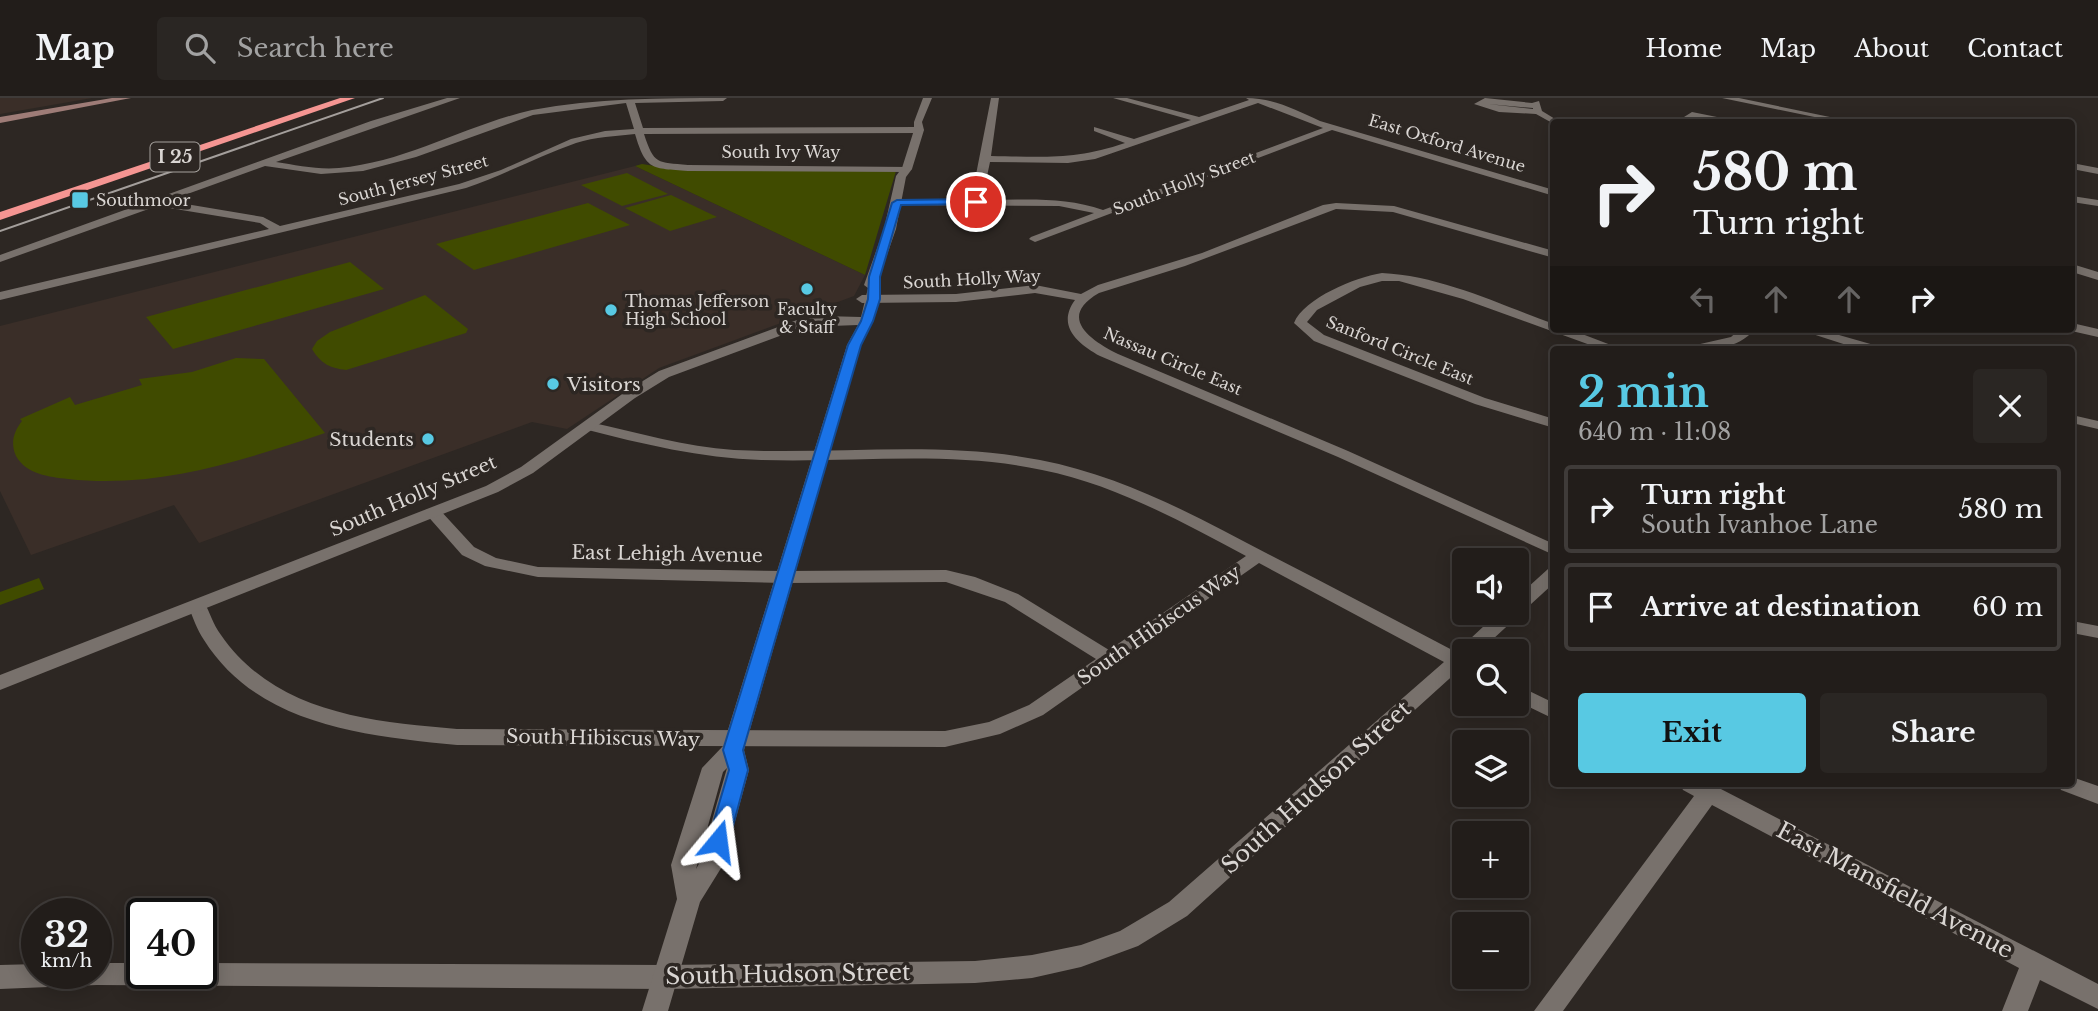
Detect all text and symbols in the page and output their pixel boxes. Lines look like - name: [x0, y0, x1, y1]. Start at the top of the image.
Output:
- search box: [157, 17, 647, 80]
- text: Map: [35, 28, 115, 69]
- icon: search: [181, 29, 219, 67]
- text: Search here: [237, 32, 394, 64]
- text: Home: [1646, 34, 1722, 63]
- text: Map: [1760, 34, 1816, 63]
- text: About: [1854, 34, 1929, 63]
- text: Contact: [1967, 34, 2063, 63]
- street label: East Oxford Avenue: [1366, 110, 1528, 176]
- road number: I 25: [150, 142, 200, 172]
- street label: South Ivy Way: [722, 142, 841, 162]
- text: 580 m: [1693, 142, 1858, 203]
- street label: South Holly Street: [1110, 147, 1258, 219]
- icon: right: [1578, 147, 1669, 238]
- street label: South Jersey Street: [336, 150, 490, 210]
- pin: [946, 172, 1006, 232]
- icon: arrive: [957, 183, 995, 221]
- marker: Southmoor: [70, 190, 90, 210]
- place label: Southmoor: [96, 190, 191, 210]
- text: Turn right: [1693, 203, 1864, 243]
- street label: South Holly Way: [902, 265, 1042, 293]
- icon: left: [1684, 280, 1722, 318]
- icon: ahead: [1757, 280, 1795, 318]
- icon: ahead: [1830, 280, 1868, 318]
- icon: right: [1903, 280, 1941, 318]
- marker: Faculty & Staff: [799, 281, 815, 297]
- place label: Thomas Jefferson High School: [625, 291, 769, 329]
- place label: Faculty & Staff: [777, 299, 838, 337]
- marker: Thomas Jefferson High School: [603, 302, 619, 318]
- street label: Sanford Circle East: [1323, 311, 1477, 389]
- street label: Nassau Circle East: [1101, 323, 1245, 399]
- text: 2 min: [1578, 366, 1709, 418]
- button: close: [1973, 369, 2047, 443]
- place label: Visitors: [566, 373, 641, 396]
- marker: Visitors: [545, 376, 561, 392]
- text: 640 m · 11:08: [1578, 418, 1731, 446]
- place label: Students: [329, 428, 414, 451]
- marker: Students: [420, 431, 436, 447]
- street label: South Holly Street: [326, 450, 501, 542]
- text: Turn right: [1641, 479, 1786, 511]
- icon: right: [1582, 490, 1620, 528]
- text: 580 m: [1959, 493, 2043, 525]
- text: South Ivanhoe Lane: [1641, 511, 1878, 539]
- street label: East Lehigh Avenue: [571, 541, 763, 567]
- map controls: [1452, 548, 1529, 989]
- button: sound: [1452, 548, 1529, 625]
- street label: South Hibiscus Way: [1073, 560, 1245, 690]
- icon: arrive: [1582, 588, 1620, 626]
- text: Arrive at destination: [1641, 591, 1921, 623]
- text: 60 m: [1972, 591, 2043, 623]
- button: search: [1452, 639, 1529, 716]
- button: Exit: [1578, 693, 1806, 773]
- button: Share: [1820, 693, 2047, 773]
- street label: South Hudson Street: [1215, 694, 1417, 879]
- street label: South Hibiscus Way: [506, 725, 700, 751]
- button: layers: [1452, 730, 1529, 807]
- position arrow: [681, 804, 755, 878]
- street label: East Mansfield Avenue: [1772, 816, 2018, 964]
- button: +: [1452, 821, 1529, 898]
- speed limit sign: 40: [126, 898, 217, 989]
- button: −: [1452, 912, 1529, 989]
- text: 32: [44, 913, 89, 956]
- text: km/h: [41, 950, 92, 972]
- street label: South Hudson Street: [665, 958, 911, 990]

